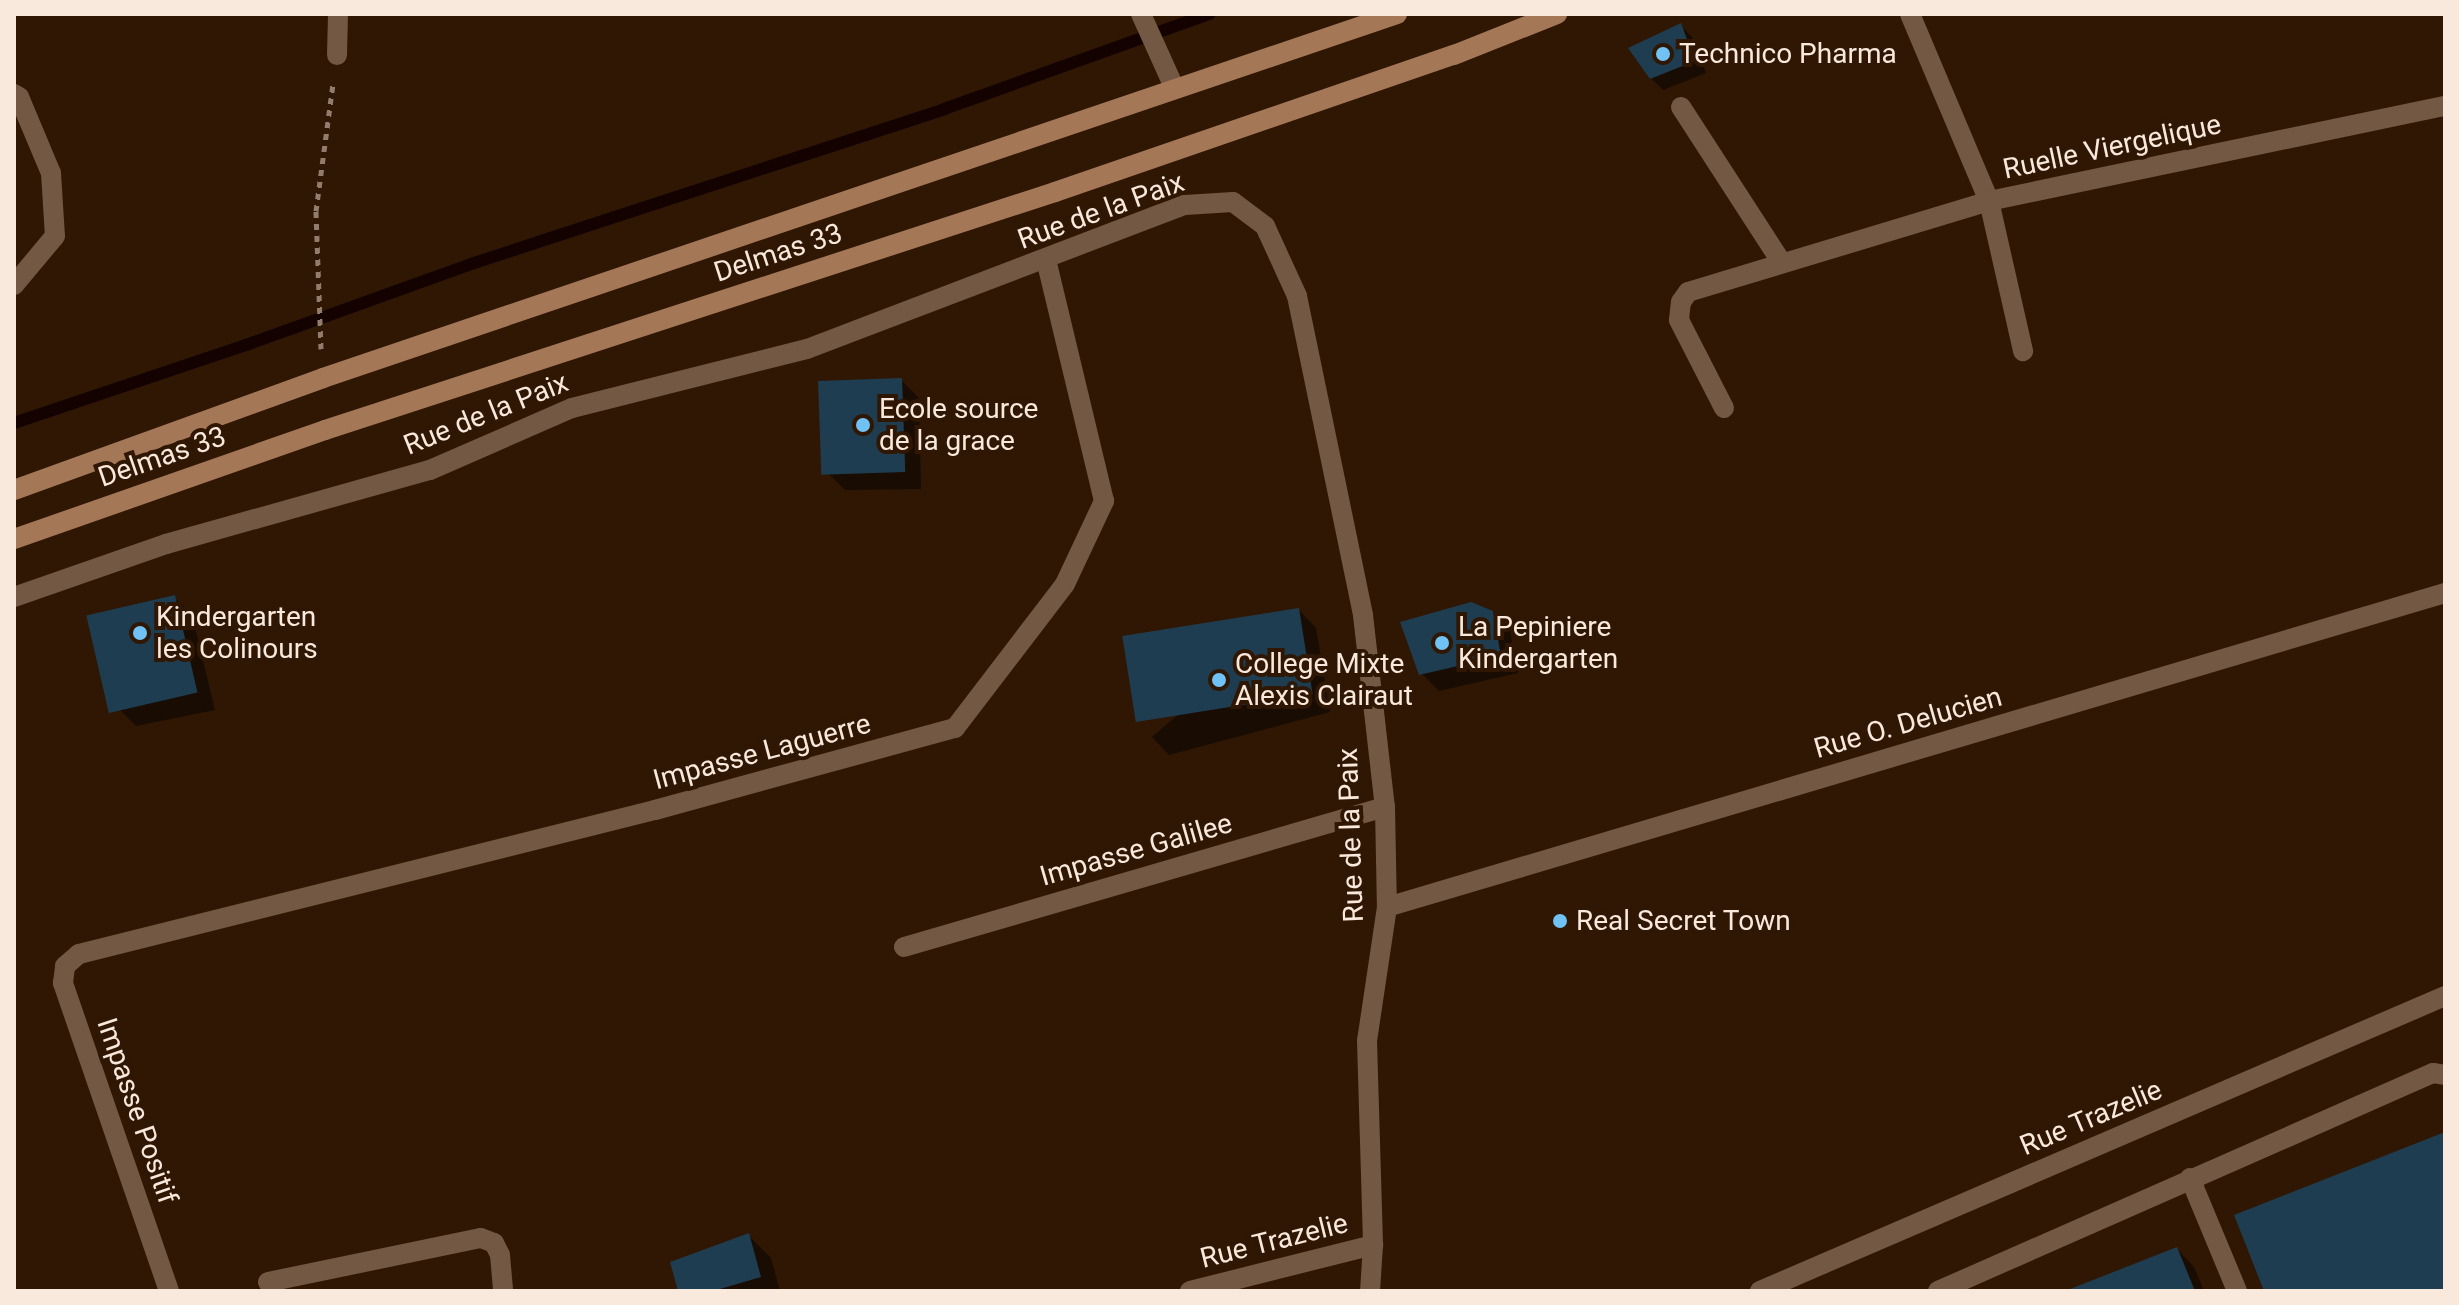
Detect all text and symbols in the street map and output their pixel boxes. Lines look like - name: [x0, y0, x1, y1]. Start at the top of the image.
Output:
- place label: Technico Pharma: [1679, 37, 1897, 71]
- marker: Technico Pharma: [1654, 45, 1672, 63]
- street label: Ruelle Viergelique: [2000, 107, 2224, 187]
- street label: Rue de la Paix: [1013, 165, 1189, 257]
- street label: Delmas 33: [710, 217, 846, 289]
- street label: Rue de la Paix: [399, 366, 573, 462]
- place label: Ecole source de la grace: [879, 392, 1038, 458]
- marker: Ecole source de la grace: [854, 416, 872, 434]
- street label: Delmas 33: [94, 420, 230, 494]
- place label: Kindergarten les Colinours: [156, 600, 318, 666]
- place label: La Pepiniere Kindergarten: [1458, 610, 1618, 676]
- marker: Kindergarten les Colinours: [131, 624, 149, 642]
- marker: La Pepiniere Kindergarten: [1433, 634, 1451, 652]
- place label: College Mixte Alexis Clairaut: [1235, 647, 1413, 713]
- marker: College Mixte Alexis Clairaut: [1210, 671, 1228, 689]
- street label: Rue O. Delucien: [1810, 680, 2006, 766]
- street label: Impasse Laguerre: [650, 707, 874, 797]
- street label: Rue de la Paix: [1331, 747, 1371, 923]
- street label: Impasse Galilee: [1036, 807, 1236, 893]
- place label: Real Secret Town: [1576, 904, 1791, 938]
- marker: Real Secret Town: [1551, 912, 1569, 930]
- street label: Impasse Positif: [89, 1014, 185, 1208]
- street label: Rue Trazelie: [2015, 1073, 2167, 1163]
- street label: Rue Trazelie: [1197, 1206, 1351, 1276]

